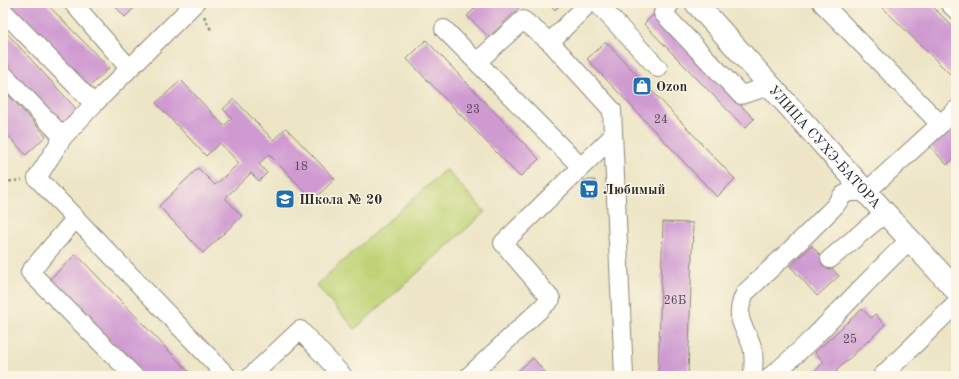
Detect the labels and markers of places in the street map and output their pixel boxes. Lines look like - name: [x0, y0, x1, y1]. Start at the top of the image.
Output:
- shop icon: Ozon: [631, 75, 653, 97]
- place label: Ozon: [656, 80, 687, 94]
- supermarket icon: Любимый: [578, 178, 600, 200]
- place label: Любимый: [603, 183, 666, 197]
- school or university icon: Школа № 20: [274, 188, 296, 210]
- place label: Школа № 20: [299, 193, 382, 207]

